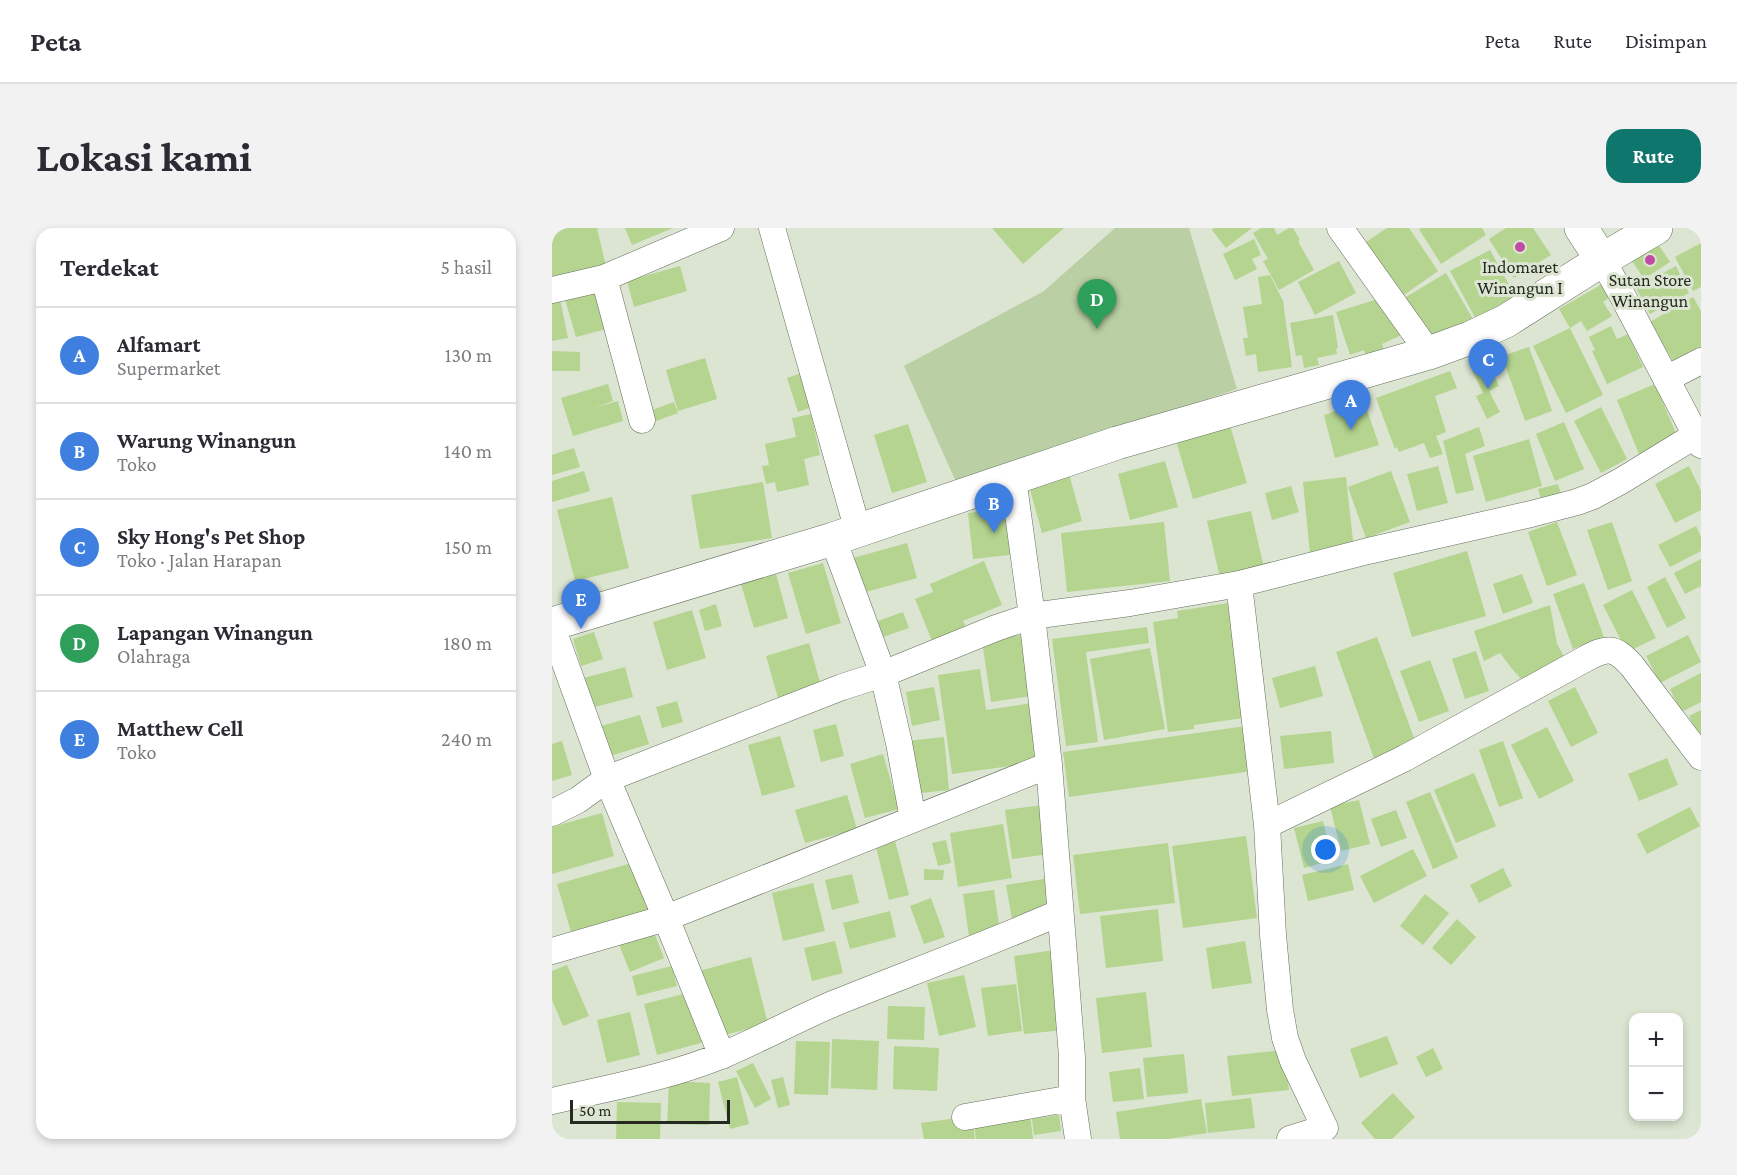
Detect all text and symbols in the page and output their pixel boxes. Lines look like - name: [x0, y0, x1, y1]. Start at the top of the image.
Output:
- text: Peta: [30, 26, 82, 57]
- text: Peta: [1484, 29, 1520, 53]
- text: Rute: [1553, 29, 1592, 53]
- text: Disimpan: [1625, 29, 1707, 53]
- button: Rute: [1606, 129, 1701, 183]
- text: Lokasi kami: [36, 133, 252, 180]
- marker: Indomaret Winangun I: [1513, 240, 1527, 254]
- text: Terdekat: [60, 253, 159, 282]
- marker: Sutan Store Winangun: [1643, 253, 1657, 267]
- text: 5 hasil: [440, 256, 492, 278]
- place label: Indomaret Winangun I: [1477, 257, 1563, 298]
- place label: Sutan Store Winangun: [1609, 270, 1691, 311]
- pin: D: [1078, 279, 1116, 329]
- text: Alfamart: [117, 332, 200, 357]
- pin: C: [1468, 340, 1508, 389]
- text: A: [74, 344, 85, 366]
- text: 130 m: [445, 344, 492, 366]
- text: Supermarket: [117, 357, 220, 379]
- pin: A: [1332, 380, 1370, 430]
- text: Warung Winangun: [117, 428, 296, 453]
- text: B: [74, 440, 85, 462]
- text: 140 m: [444, 440, 492, 462]
- text: Toko: [117, 453, 156, 475]
- pin: B: [974, 484, 1014, 533]
- text: Sky Hong's Pet Shop: [117, 524, 305, 549]
- text: C: [73, 536, 86, 558]
- text: 150 m: [445, 536, 492, 558]
- text: Toko · Jalan Harapan: [117, 549, 282, 571]
- pin: E: [561, 580, 600, 629]
- text: Lapangan Winangun: [117, 620, 313, 645]
- text: D: [73, 632, 86, 654]
- text: 180 m: [443, 632, 492, 654]
- text: Olahraga: [117, 645, 190, 667]
- text: Matthew Cell: [117, 716, 243, 741]
- text: E: [74, 728, 85, 750]
- text: 240 m: [441, 728, 492, 750]
- text: Toko: [117, 741, 156, 763]
- your location: [1311, 835, 1340, 864]
- map controls: [1629, 1013, 1683, 1121]
- button: +: [1629, 1013, 1683, 1067]
- button: −: [1629, 1067, 1683, 1121]
- scale bar: [570, 1097, 730, 1124]
- text: 50 m: [579, 1102, 611, 1119]

